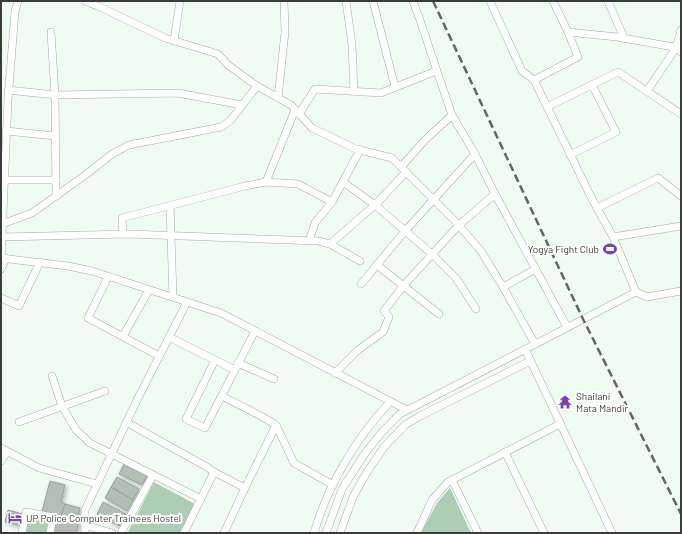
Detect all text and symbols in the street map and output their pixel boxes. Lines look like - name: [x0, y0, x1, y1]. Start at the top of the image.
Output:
- sports icon: Yogya Fight Club: [602, 241, 618, 257]
- place label: Yogya Fight Club: [528, 243, 599, 255]
- place label: Shailani Mata Mandir: [576, 390, 629, 414]
- temple icon: Shailani Mata Mandir: [557, 394, 573, 410]
- hotel icon: UP Police Computer Trainees Hostel: [7, 510, 23, 526]
- place label: UP Police Computer Trainees Hostel: [26, 512, 181, 524]

